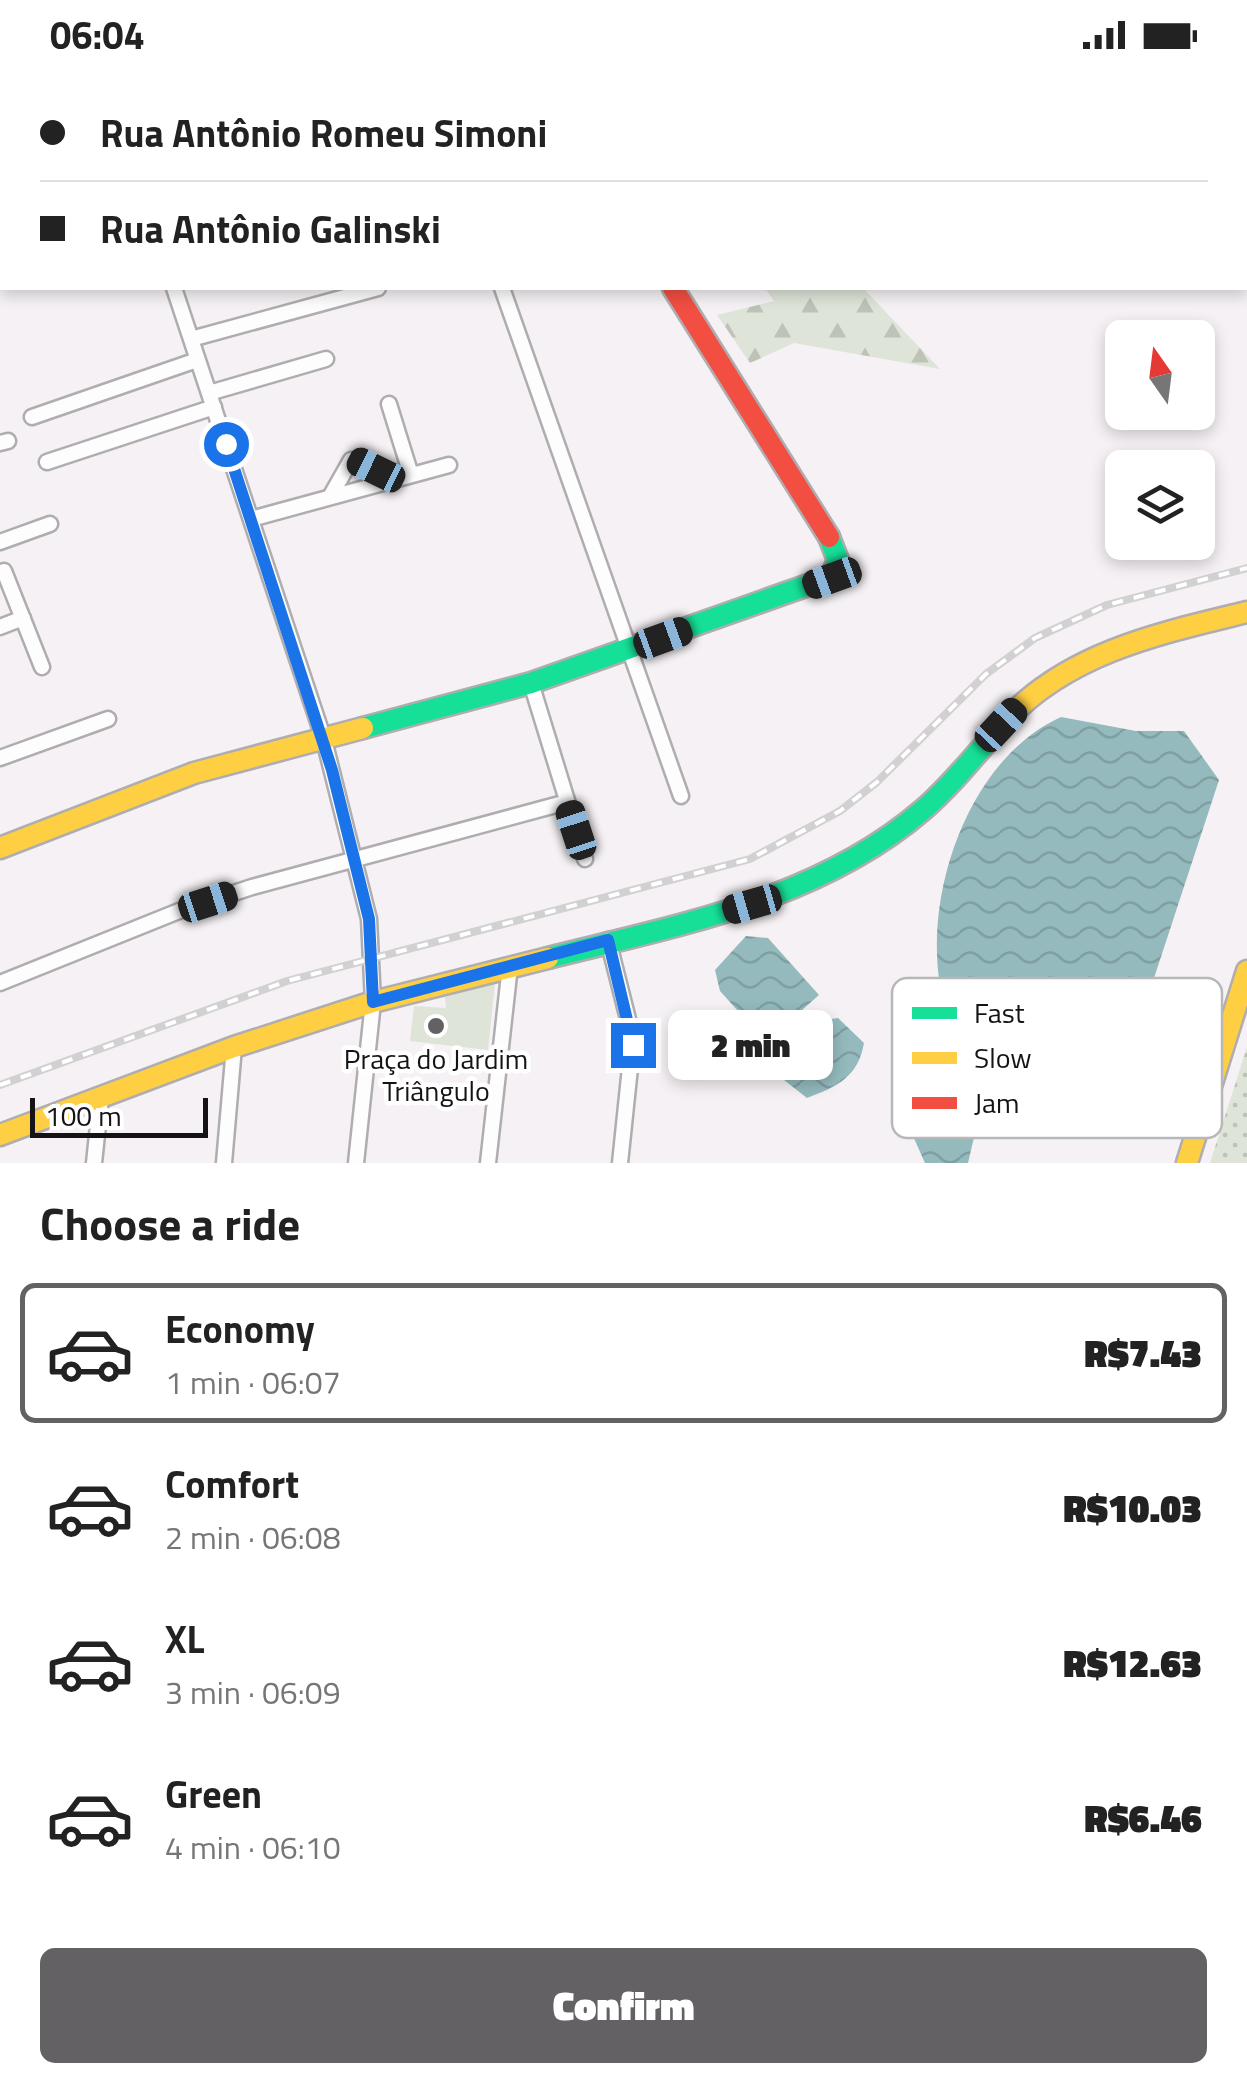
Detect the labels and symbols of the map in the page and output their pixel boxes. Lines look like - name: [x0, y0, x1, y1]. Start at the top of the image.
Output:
- north arrow: [1105, 320, 1215, 430]
- route start: [204, 422, 249, 467]
- car: [342, 443, 410, 497]
- car: [799, 554, 865, 602]
- car: [630, 614, 696, 662]
- car: [970, 693, 1032, 757]
- car: [552, 797, 600, 863]
- car: [175, 878, 241, 926]
- car: [719, 881, 785, 927]
- legend: [892, 978, 1222, 1138]
- text: Fast: [974, 991, 1025, 1034]
- callout: 2 min: [668, 1010, 833, 1080]
- marker: Praça do Jardim Triângulo: [425, 1015, 447, 1037]
- route end: [611, 1023, 656, 1068]
- text: Slow: [974, 1036, 1032, 1079]
- place label: Praça do Jardim Triângulo: [344, 1037, 528, 1112]
- text: Jam: [974, 1081, 1020, 1124]
- scale bar: [30, 1093, 208, 1138]

